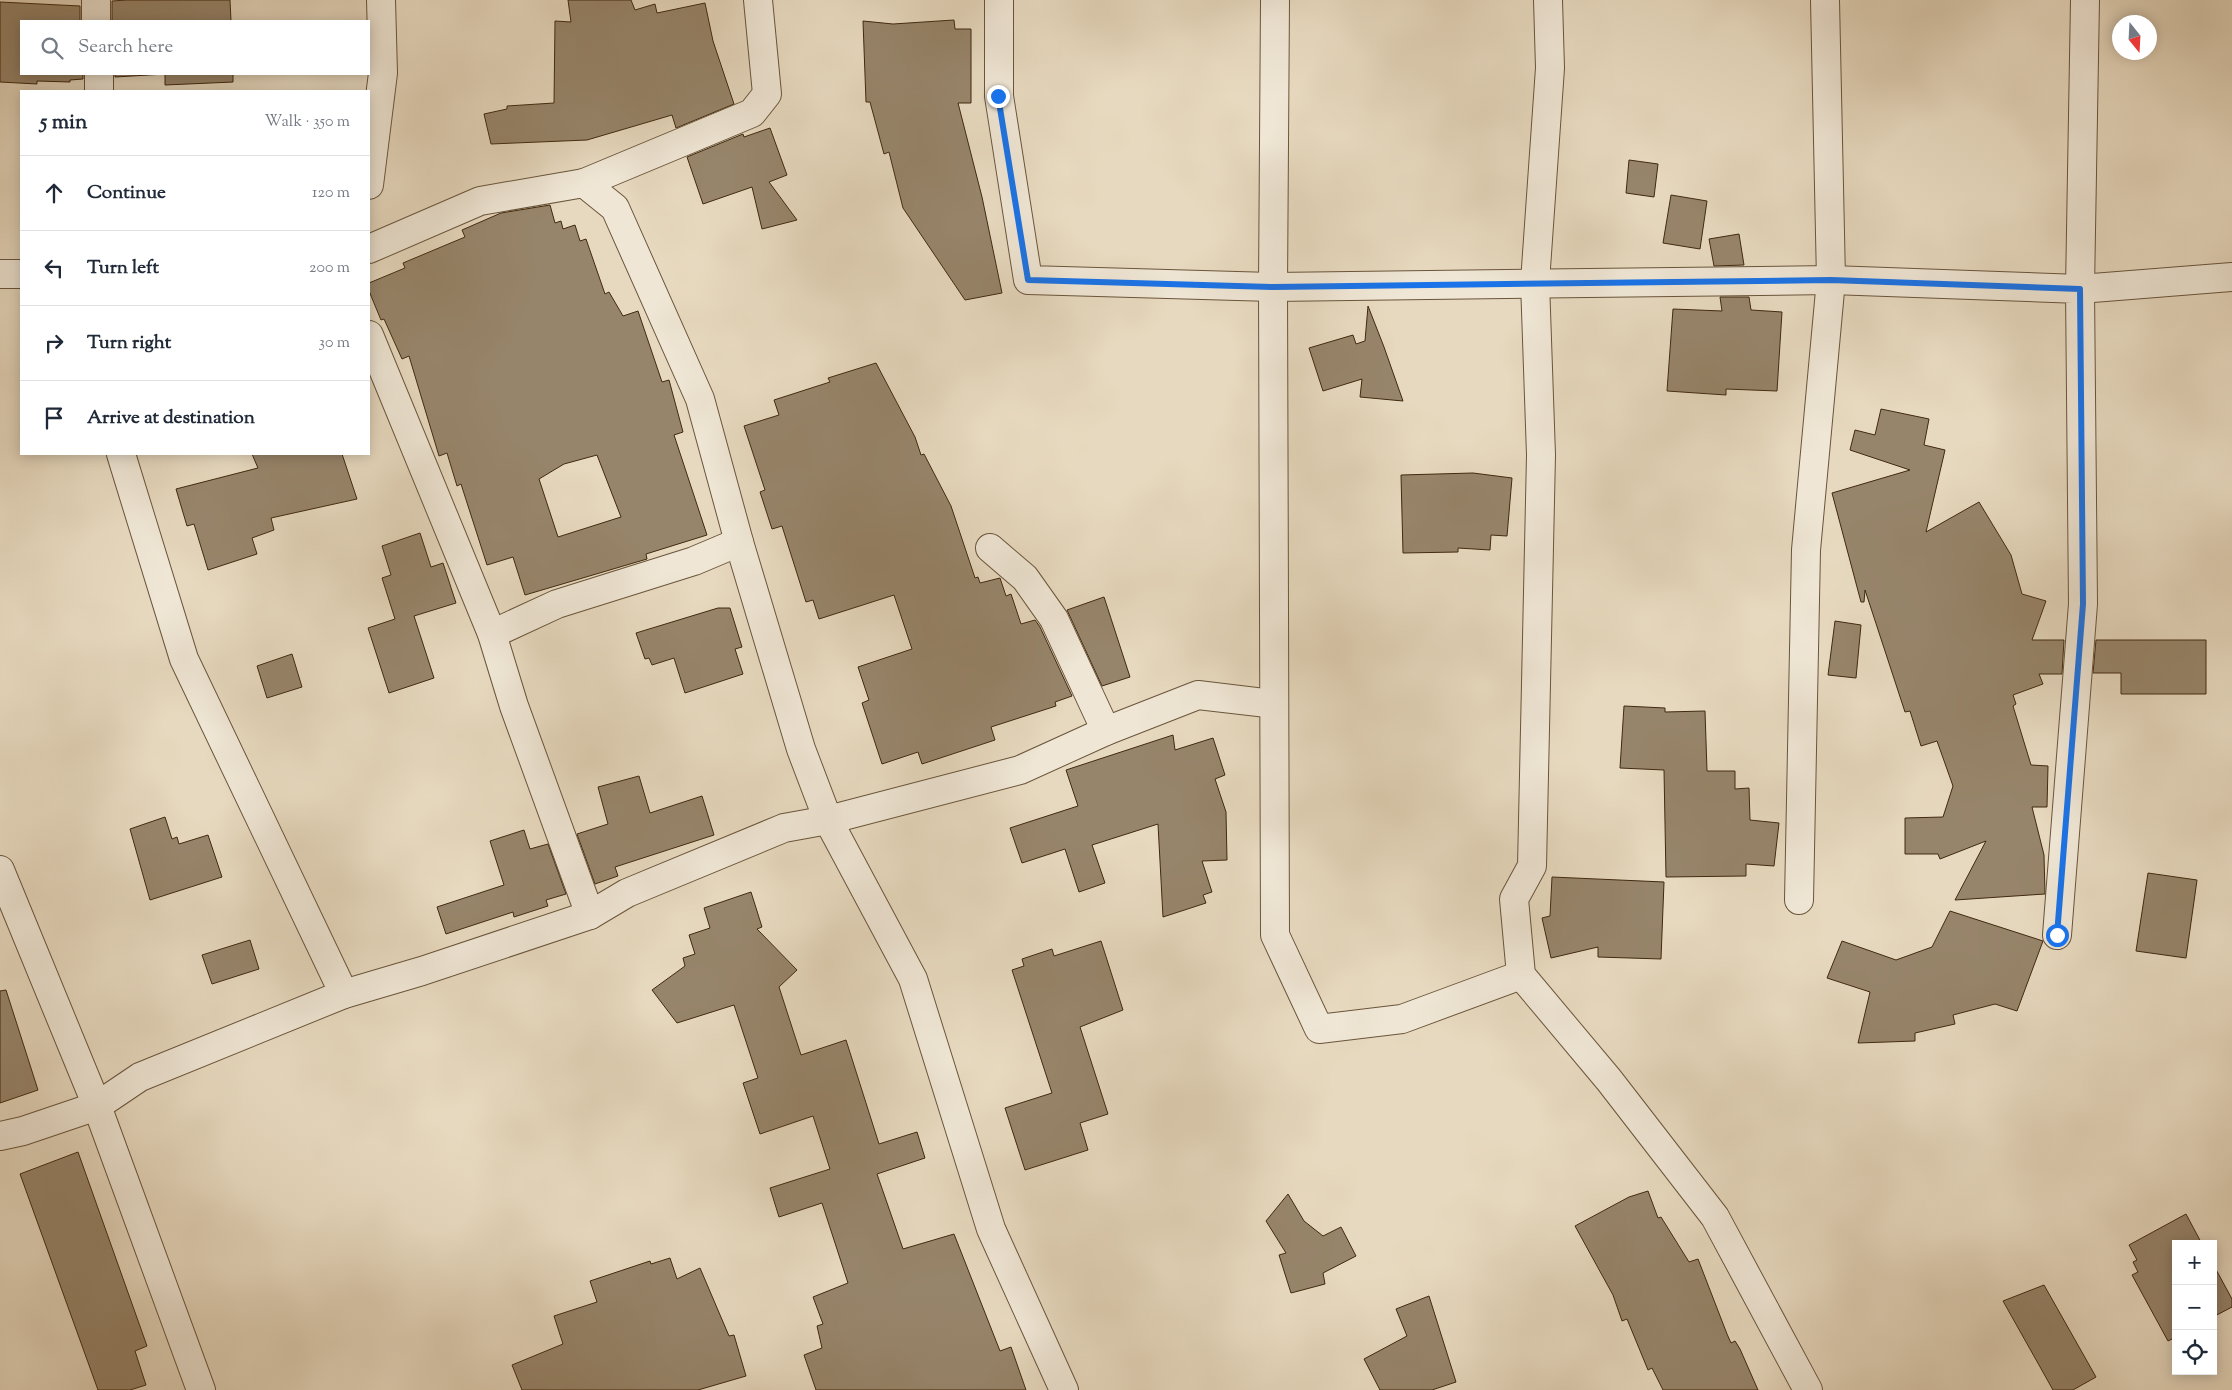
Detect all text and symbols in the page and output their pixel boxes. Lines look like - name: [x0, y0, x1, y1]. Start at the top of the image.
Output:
- north arrow: [2112, 15, 2157, 60]
- search box: [20, 20, 370, 75]
- icon: search: [38, 34, 66, 62]
- text: Search here: [78, 34, 173, 61]
- route end: [987, 85, 1010, 108]
- text: 5 min: [40, 108, 87, 138]
- text: Walk · 350 m: [265, 111, 350, 134]
- icon: ahead: [40, 179, 68, 207]
- text: Continue: [87, 180, 166, 207]
- text: 120 m: [312, 182, 350, 205]
- icon: left: [40, 254, 68, 282]
- text: Turn left: [87, 255, 159, 282]
- text: 200 m: [309, 257, 350, 280]
- icon: right: [40, 329, 68, 357]
- text: Turn right: [87, 330, 171, 357]
- text: 30 m: [319, 332, 350, 355]
- icon: arrive: [40, 404, 68, 432]
- text: Arrive at destination: [87, 405, 255, 432]
- route start: [2046, 924, 2069, 947]
- map controls: [2172, 1240, 2217, 1375]
- button: +: [2172, 1240, 2217, 1285]
- button: −: [2172, 1285, 2217, 1330]
- button: locate: [2172, 1330, 2217, 1375]

